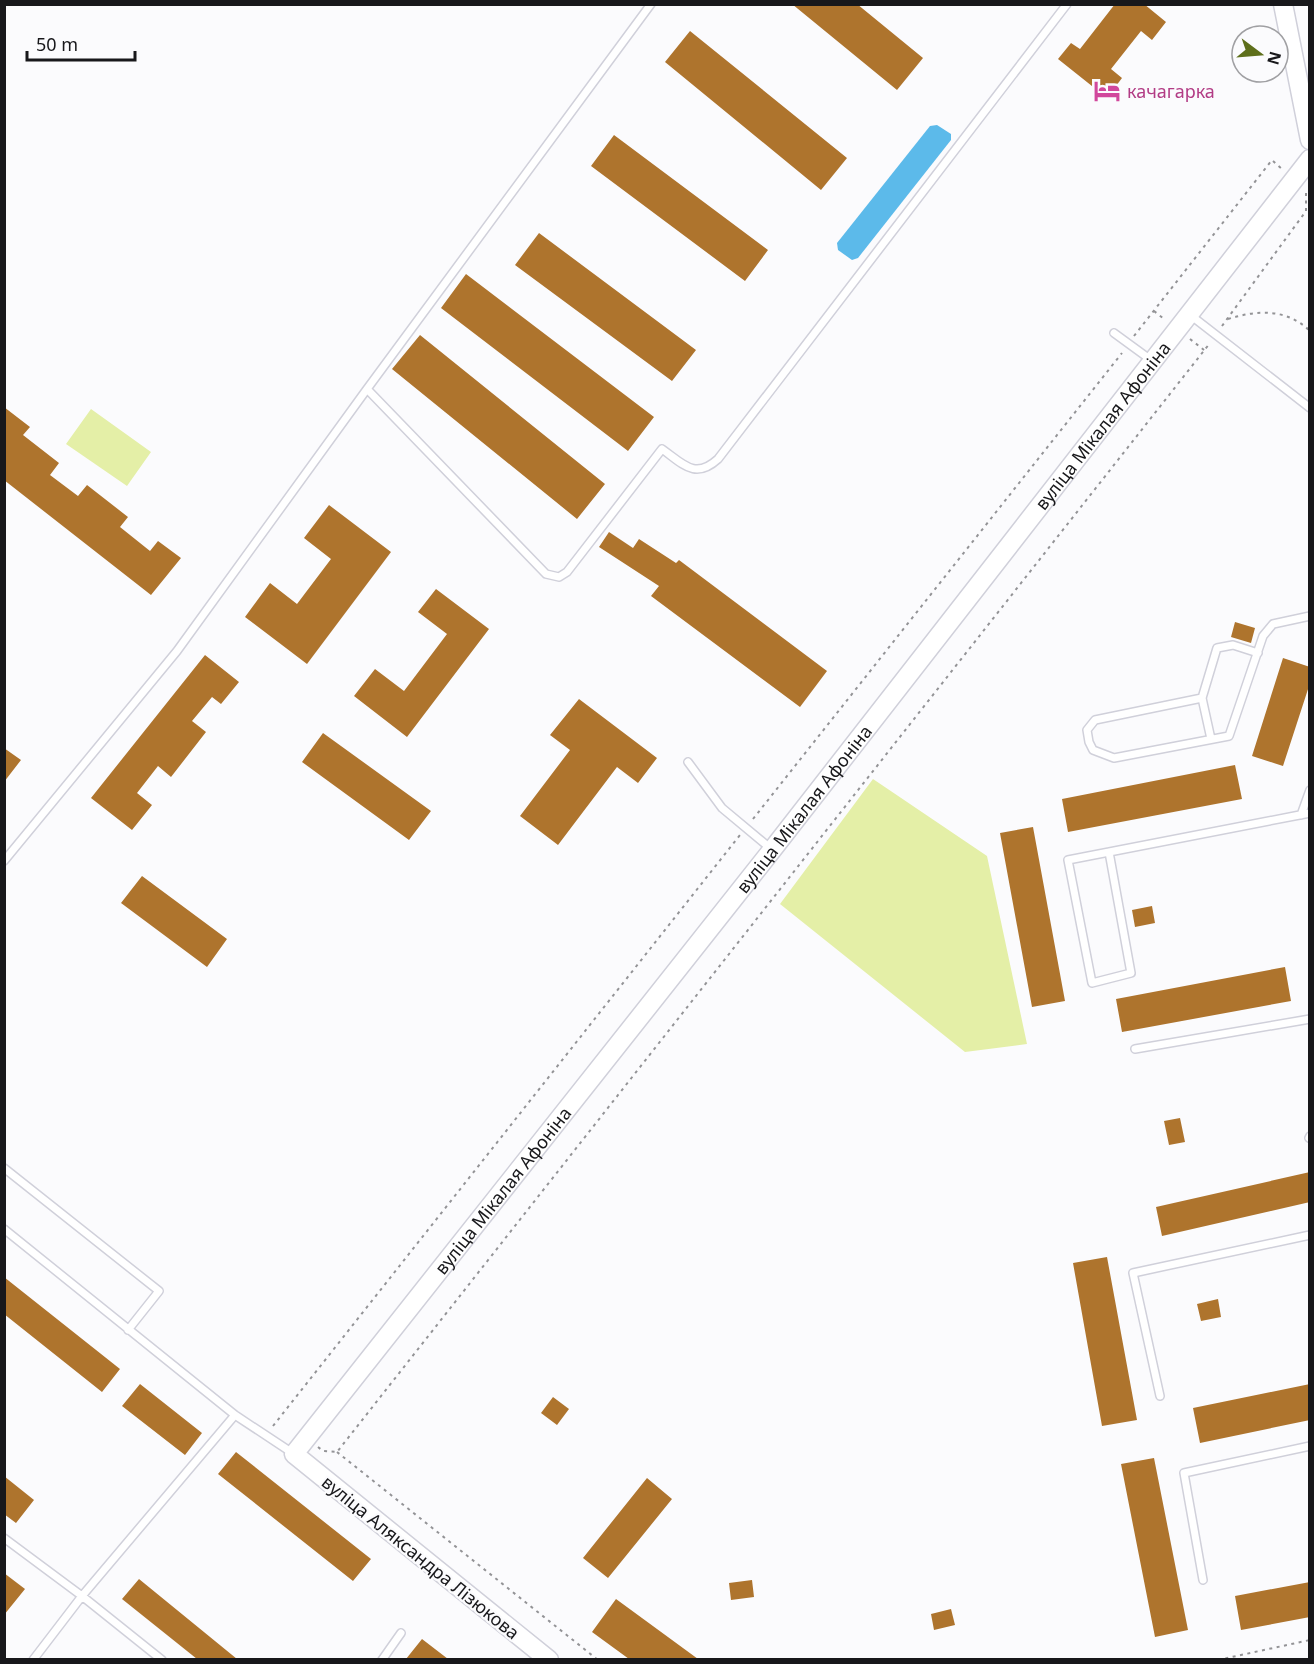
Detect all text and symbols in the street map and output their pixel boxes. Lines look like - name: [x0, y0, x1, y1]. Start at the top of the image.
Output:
- scale bar: [27, 24, 135, 62]
- north arrow: [1230, 24, 1290, 84]
- text: 50 m: [36, 32, 78, 56]
- text: N: [1262, 49, 1287, 67]
- hotel icon: качагарка: [1092, 76, 1122, 106]
- place label: качагарка: [1127, 79, 1215, 103]
- street label: вуліца Мікалая Афоніна: [1029, 336, 1176, 515]
- street label: вуліца Мікалая Афоніна: [731, 720, 877, 898]
- street label: вуліца Мікалая Афоніна: [429, 1102, 576, 1279]
- street label: вуліца Аляксандра Лізюкова: [317, 1470, 525, 1644]

